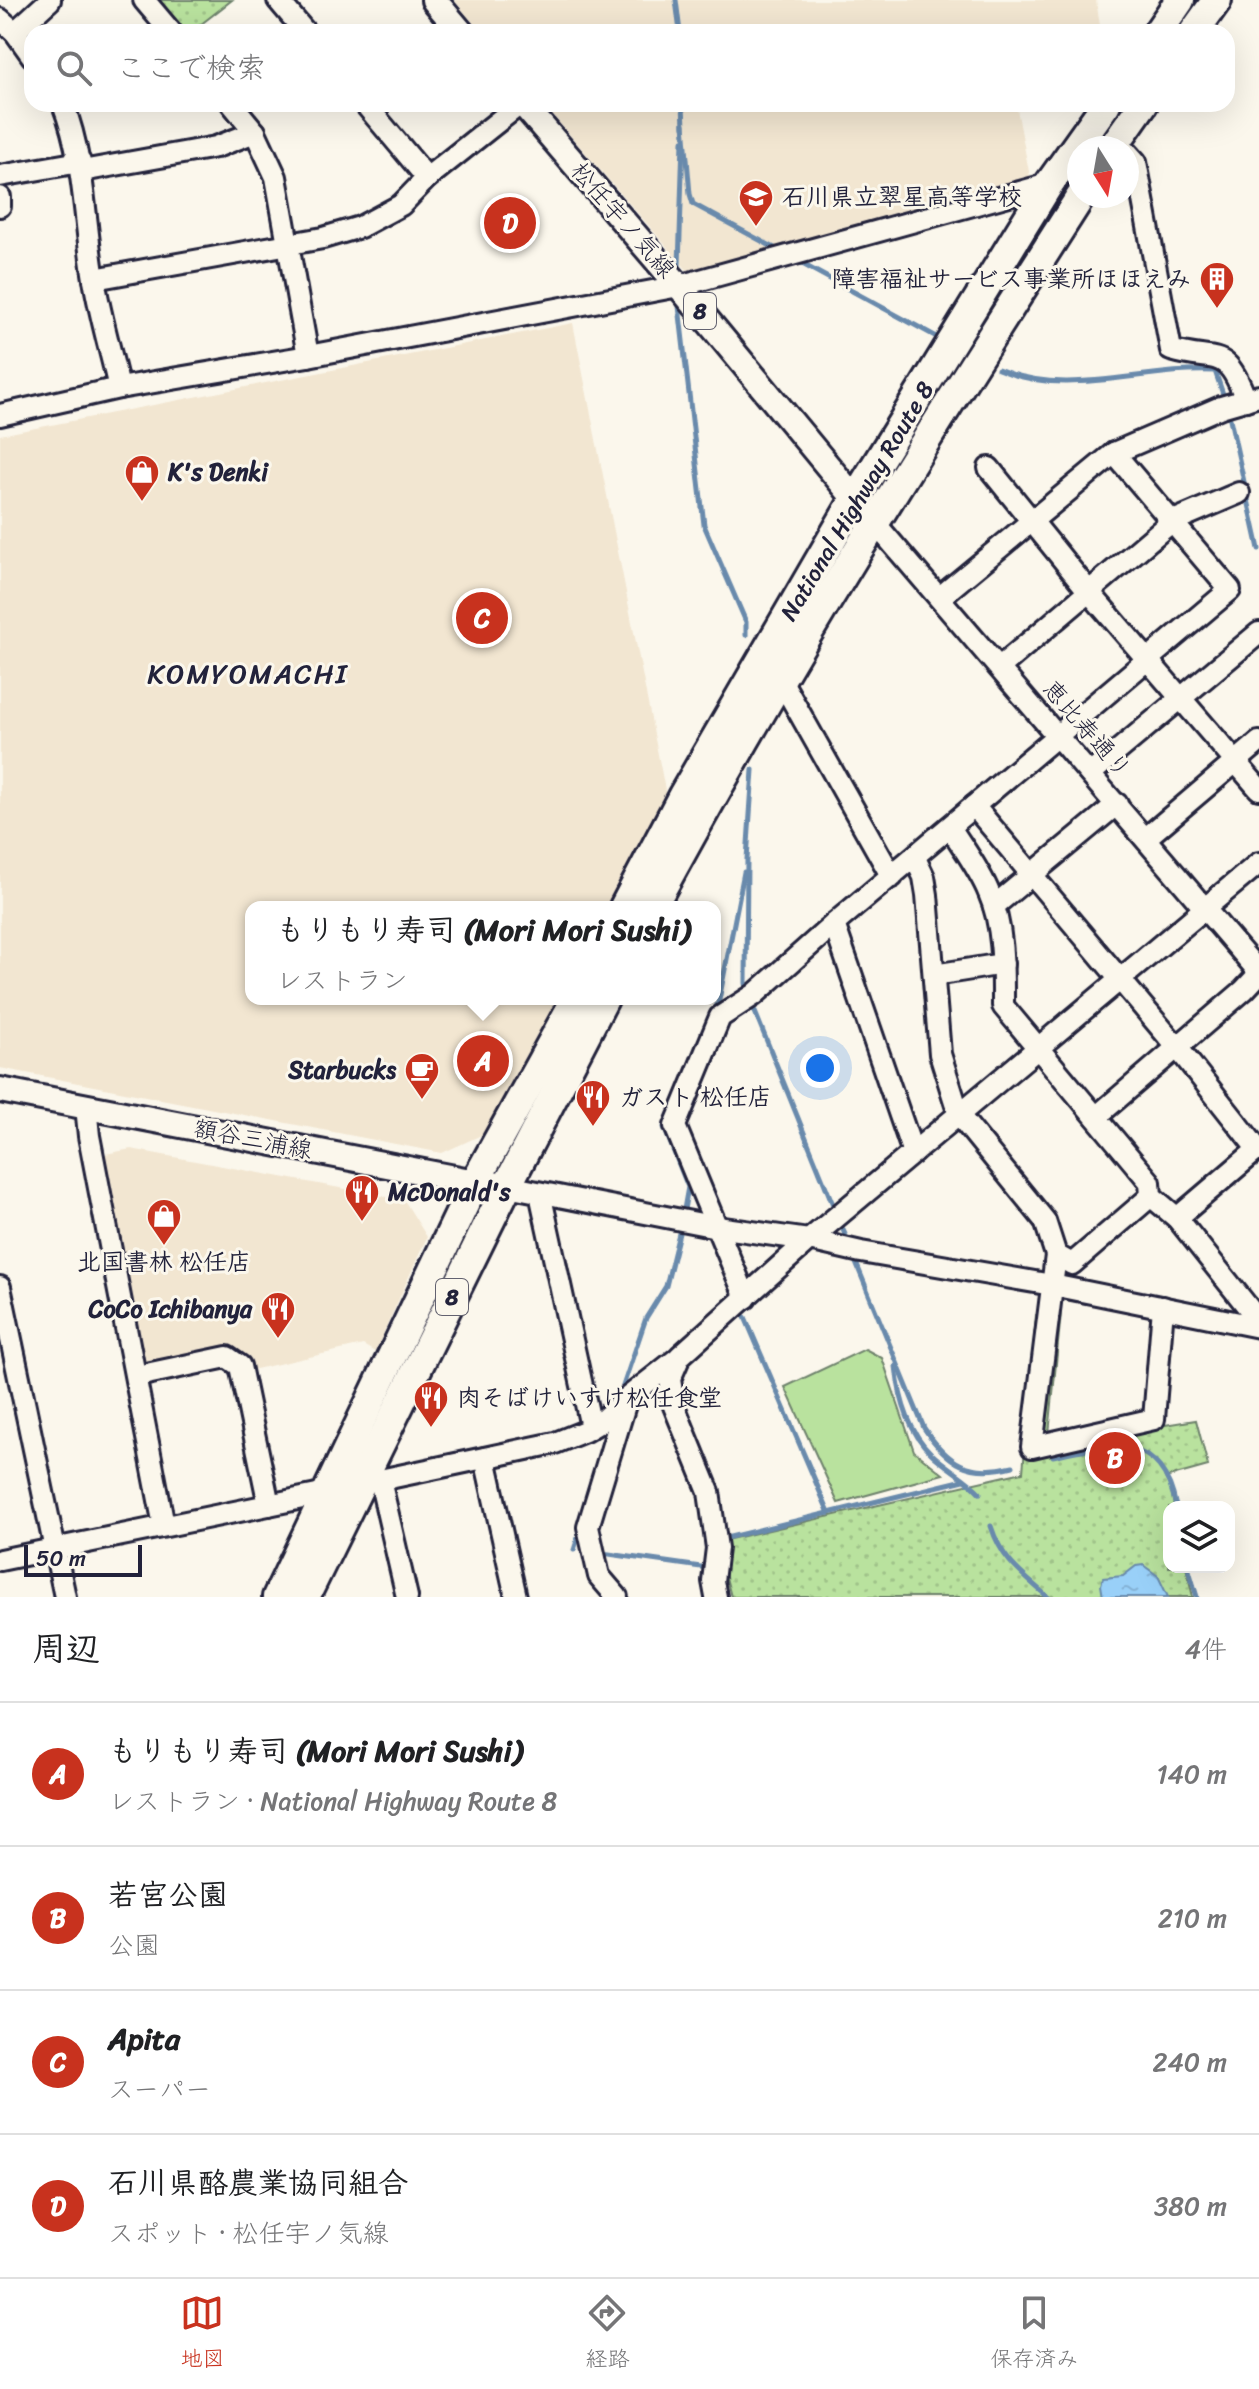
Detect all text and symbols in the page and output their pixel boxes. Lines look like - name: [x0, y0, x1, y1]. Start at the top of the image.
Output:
- search box: [24, 24, 1235, 112]
- text: ここで検索: [116, 41, 266, 95]
- icon: search: [52, 46, 96, 90]
- north arrow: [1067, 136, 1139, 208]
- street label: 松任宇ノ気線: [560, 152, 686, 288]
- place label: 石川県立翠星高等学校: [782, 176, 1022, 218]
- school or university icon: 石川県立翠星高等学校: [737, 178, 775, 228]
- pin: D: [484, 193, 536, 253]
- place label: 障害福祉サービス事業所ほほえみ: [831, 258, 1191, 300]
- building icon: 障害福祉サービス事業所ほほえみ: [1198, 260, 1236, 310]
- road number: 8: [684, 293, 716, 329]
- street label: National Highway Route 8: [768, 373, 946, 629]
- place label: K's Denki: [167, 451, 269, 493]
- shop icon: K's Denki: [123, 453, 161, 503]
- pin: C: [456, 588, 508, 648]
- district label: KOMYOMACHI: [147, 649, 349, 698]
- street label: 恵比寿通り: [1032, 670, 1142, 788]
- popup: [245, 901, 721, 1005]
- text: もりもり寿司 (Mori Mori Sushi): [276, 903, 690, 957]
- text: レストラン: [276, 957, 408, 1003]
- pin: A: [457, 1031, 509, 1091]
- your location: [800, 1048, 840, 1088]
- place label: Starbucks: [287, 1049, 397, 1091]
- cafe icon: Starbucks: [403, 1051, 441, 1101]
- place label: ガスト 松任店: [619, 1076, 772, 1118]
- restaurant icon: ガスト 松任店: [574, 1078, 612, 1128]
- street label: 額谷三浦線: [190, 1107, 316, 1171]
- place label: McDonald's: [387, 1171, 512, 1213]
- restaurant icon: McDonald's: [343, 1173, 381, 1223]
- shop icon: 北国書林 松任店: [145, 1197, 183, 1247]
- place label: 北国書林 松任店: [77, 1241, 251, 1283]
- road number: 8: [436, 1279, 468, 1315]
- place label: CoCo Ichibanya: [87, 1288, 253, 1330]
- restaurant icon: CoCo Ichibanya: [259, 1290, 297, 1340]
- place label: 肉そばけいすけ松任食堂: [457, 1377, 722, 1419]
- restaurant icon: 肉そばけいすけ松任食堂: [412, 1379, 450, 1429]
- pin: B: [1089, 1428, 1141, 1488]
- map controls: [1163, 1501, 1235, 1573]
- button: layers: [1163, 1501, 1235, 1573]
- text: 50 m: [36, 1539, 86, 1578]
- scale bar: [24, 1541, 142, 1577]
- text: 周辺: [32, 1619, 100, 1679]
- text: 4件: [1185, 1626, 1227, 1672]
- text: もりもり寿司 (Mori Mori Sushi): [108, 1724, 522, 1778]
- text: A: [49, 1751, 67, 1797]
- text: 140 m: [1156, 1751, 1227, 1797]
- text: レストラン · National Highway Route 8: [108, 1778, 557, 1824]
- text: 若宮公園: [108, 1868, 228, 1922]
- text: B: [50, 1895, 66, 1941]
- text: 210 m: [1158, 1895, 1227, 1941]
- text: 公園: [108, 1922, 160, 1968]
- text: Apita: [108, 2012, 180, 2066]
- text: C: [50, 2039, 66, 2085]
- text: 240 m: [1153, 2039, 1227, 2085]
- text: スーパー: [108, 2066, 211, 2112]
- text: 石川県酪農業協同組合: [108, 2156, 408, 2210]
- text: D: [50, 2183, 66, 2229]
- text: 380 m: [1154, 2183, 1227, 2229]
- text: スポット · 松任宇ノ気線: [108, 2210, 389, 2256]
- tab: 地図: [180, 2291, 225, 2378]
- tab: 経路: [585, 2291, 630, 2378]
- tab: 保存済み: [990, 2291, 1079, 2378]

